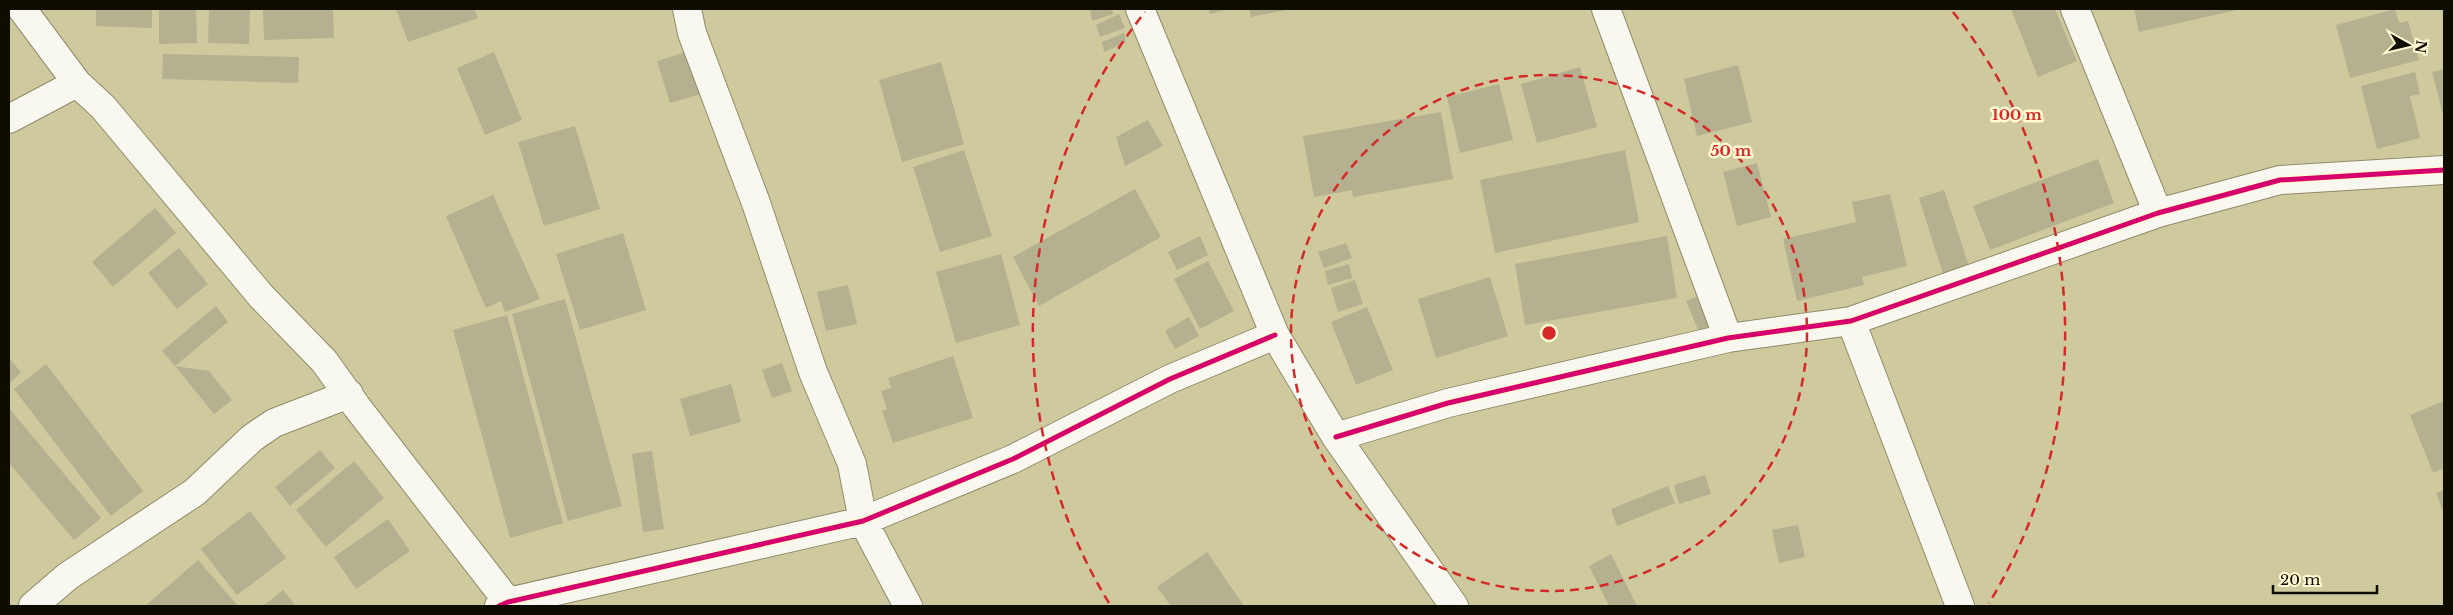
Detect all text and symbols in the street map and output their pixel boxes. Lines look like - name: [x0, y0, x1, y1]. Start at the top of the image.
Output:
- north arrow: [2383, 20, 2433, 70]
- text: N: [2411, 39, 2431, 55]
- text: 100 m: [1992, 105, 2042, 124]
- text: 50 m: [1711, 141, 1752, 160]
- centre of rings: [1540, 324, 1558, 342]
- scale bar: [2273, 562, 2377, 594]
- text: 20 m: [2280, 570, 2320, 589]

